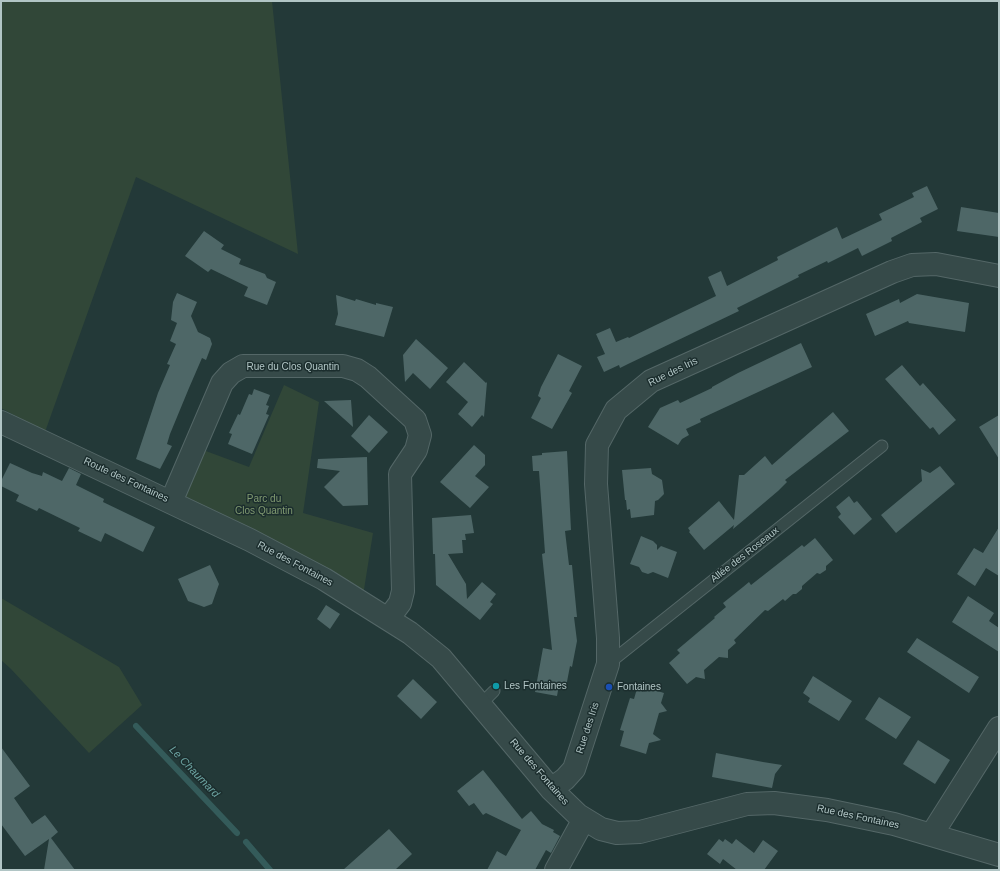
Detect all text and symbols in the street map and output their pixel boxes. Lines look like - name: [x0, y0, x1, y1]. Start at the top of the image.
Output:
- street label: Rue des Iris: [646, 355, 700, 389]
- street label: Rue du Clos Quantin: [247, 361, 339, 373]
- street label: Route des Fontaines: [82, 455, 170, 505]
- park label: Parc du Clos Quantin: [235, 493, 293, 516]
- street label: Allée des Roseaux: [708, 525, 782, 585]
- street label: Rue des Fontaines: [255, 539, 335, 589]
- place label: Les Fontaines: [504, 680, 567, 692]
- marker: Les Fontaines: [491, 681, 501, 691]
- place label: Fontaines: [617, 681, 661, 693]
- marker: Fontaines: [604, 682, 614, 692]
- street label: Rue des Iris: [574, 701, 602, 755]
- street label: Rue des Fontaines: [507, 736, 571, 808]
- water label: Le Chaumard: [166, 743, 222, 801]
- street label: Rue des Fontaines: [816, 802, 900, 832]

